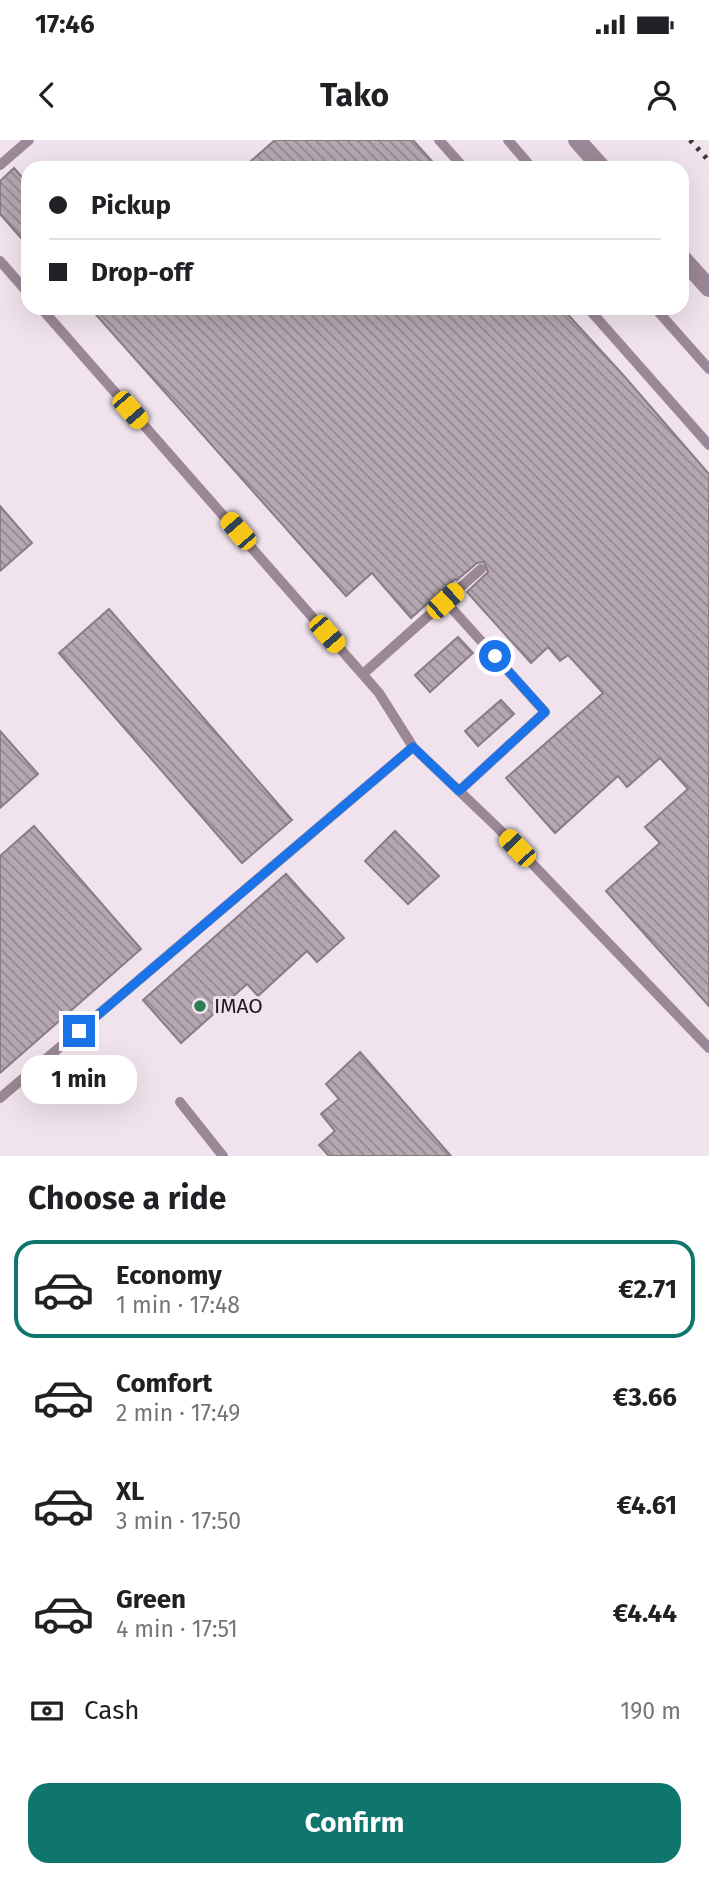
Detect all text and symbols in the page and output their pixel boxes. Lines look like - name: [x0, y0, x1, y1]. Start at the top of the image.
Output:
- text: 17:46: [35, 9, 95, 40]
- icon: back: [28, 76, 66, 114]
- text: Tako: [320, 76, 389, 114]
- icon: person: [643, 76, 681, 114]
- text: Pickup: [91, 190, 171, 221]
- text: Drop-off: [91, 257, 193, 288]
- car: [109, 387, 152, 433]
- car: [217, 508, 260, 554]
- car: [423, 579, 468, 623]
- car: [306, 611, 349, 657]
- route start: [479, 640, 511, 672]
- car: [495, 826, 540, 870]
- place label: IMAO: [214, 993, 263, 1019]
- marker: IMAO: [192, 998, 208, 1014]
- route end: [63, 1015, 95, 1047]
- callout: 1 min: [21, 1056, 137, 1104]
- text: 1 min: [51, 1065, 107, 1093]
- text: Choose a ride: [28, 1179, 226, 1217]
- icon: car: [32, 1258, 95, 1321]
- text: Economy: [116, 1260, 222, 1291]
- text: €2.71: [618, 1274, 677, 1305]
- text: 1 min · 17:48: [116, 1291, 240, 1319]
- icon: car: [32, 1366, 95, 1429]
- text: Comfort: [116, 1368, 212, 1399]
- text: €3.66: [613, 1382, 677, 1413]
- text: 2 min · 17:49: [116, 1399, 240, 1427]
- icon: car: [32, 1474, 95, 1537]
- text: XL: [116, 1476, 144, 1507]
- text: €4.61: [617, 1490, 677, 1521]
- text: 3 min · 17:50: [116, 1507, 241, 1535]
- icon: car: [32, 1582, 95, 1645]
- text: Green: [116, 1584, 186, 1615]
- text: €4.44: [613, 1598, 677, 1629]
- text: 4 min · 17:51: [116, 1615, 238, 1643]
- icon: cash: [28, 1692, 66, 1730]
- text: Cash: [84, 1695, 140, 1726]
- text: 190 m: [620, 1697, 681, 1725]
- button: Confirm: [28, 1783, 681, 1863]

